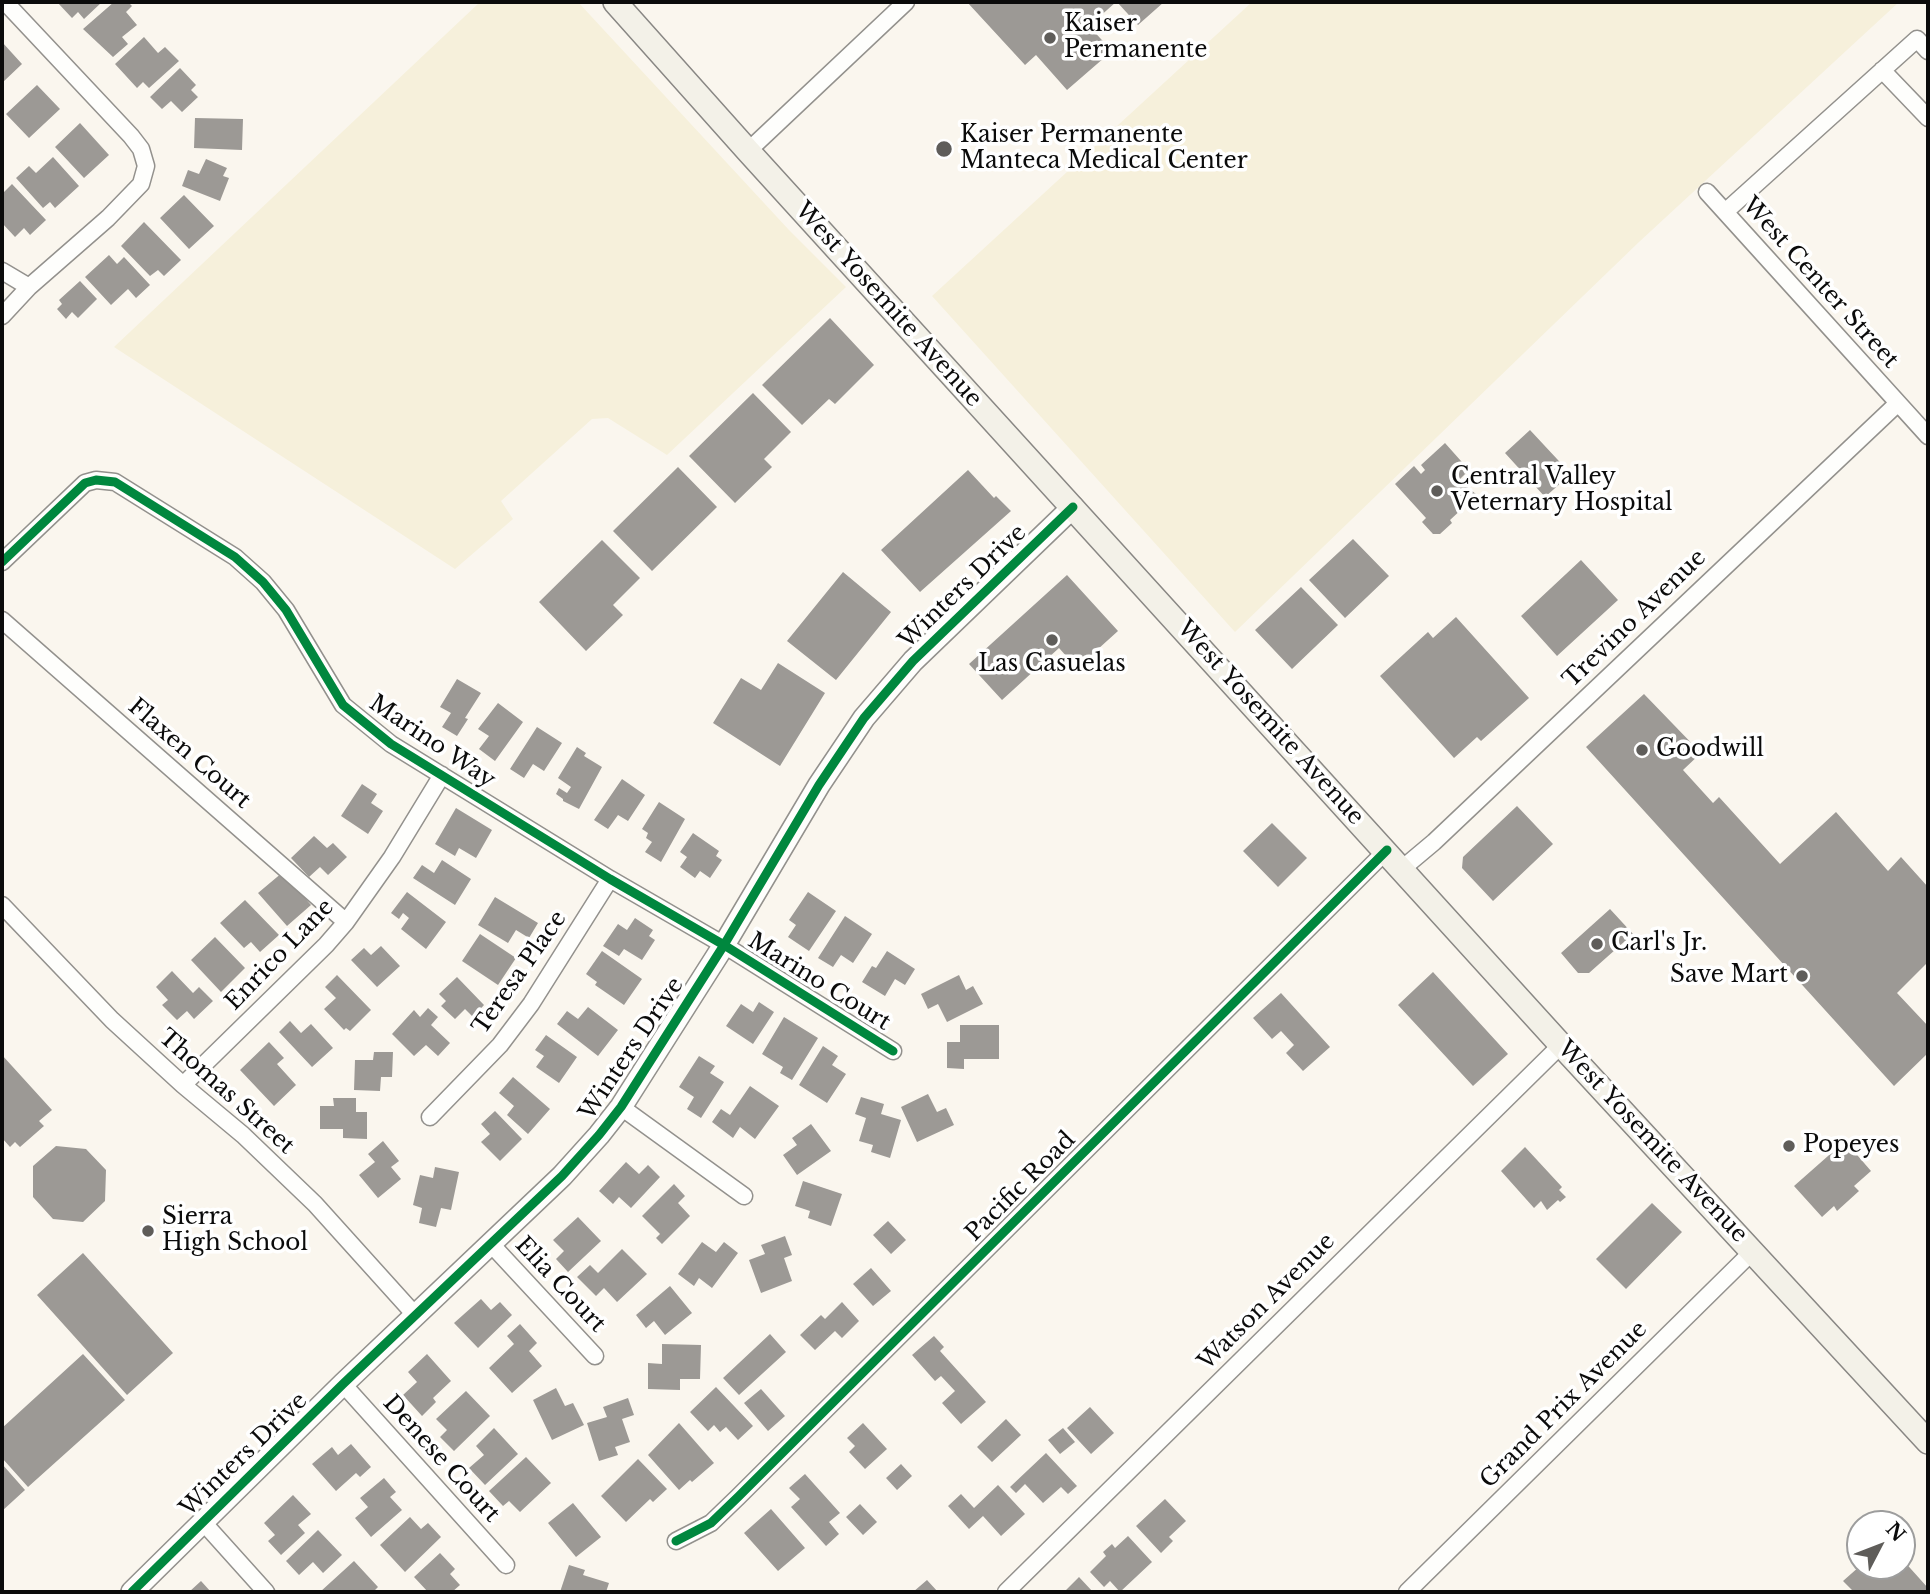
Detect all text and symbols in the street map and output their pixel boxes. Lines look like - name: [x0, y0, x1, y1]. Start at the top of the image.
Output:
- place label: Kaiser Permanente: [1064, 11, 1207, 65]
- marker: Kaiser Permanente: [1042, 30, 1058, 46]
- place label: Kaiser Permanente Manteca Medical Center: [960, 122, 1248, 176]
- marker: Kaiser Permanente Manteca Medical Center: [934, 139, 954, 159]
- street label: West Center Street: [1736, 192, 1904, 374]
- street label: West Yosemite Avenue: [789, 197, 987, 413]
- place label: Central Valley Veternary Hospital: [1451, 464, 1672, 518]
- marker: Central Valley Veternary Hospital: [1429, 483, 1445, 499]
- street label: Winters Drive: [894, 519, 1032, 655]
- street label: Trevino Avenue: [1558, 544, 1712, 694]
- street label: West Yosemite Avenue: [1171, 615, 1369, 831]
- marker: Las Casuelas: [1044, 632, 1060, 648]
- place label: Las Casuelas: [978, 651, 1126, 679]
- street label: Marino Way: [364, 690, 500, 794]
- street label: Flaxen Court: [122, 693, 256, 815]
- place label: Goodwill: [1656, 736, 1764, 764]
- marker: Goodwill: [1634, 742, 1650, 758]
- street label: Enrico Lane: [220, 894, 340, 1016]
- street label: Teresa Place: [467, 906, 573, 1040]
- street label: Marino Court: [743, 927, 895, 1037]
- place label: Carl's Jr.: [1611, 930, 1707, 958]
- marker: Carl's Jr.: [1589, 936, 1605, 952]
- place label: Save Mart: [1670, 962, 1788, 990]
- marker: Save Mart: [1794, 968, 1810, 984]
- street label: Winters Drive: [574, 972, 690, 1126]
- street label: Thomas Street: [152, 1024, 300, 1160]
- street label: West Yosemite Avenue: [1551, 1035, 1753, 1249]
- street label: Pacific Road: [960, 1126, 1082, 1248]
- place label: Popeyes: [1803, 1132, 1899, 1160]
- marker: Popeyes: [1781, 1138, 1797, 1154]
- place label: Sierra High School: [162, 1204, 308, 1258]
- marker: Sierra High School: [140, 1223, 156, 1239]
- street label: Watson Avenue: [1193, 1228, 1341, 1376]
- street label: Elia Court: [509, 1232, 611, 1338]
- street label: Grand Prix Avenue: [1475, 1316, 1653, 1494]
- street label: Winters Drive: [175, 1387, 313, 1523]
- street label: Denese Court: [377, 1390, 505, 1528]
- north arrow: [1846, 1510, 1916, 1580]
- text: N: [1881, 1518, 1910, 1546]

